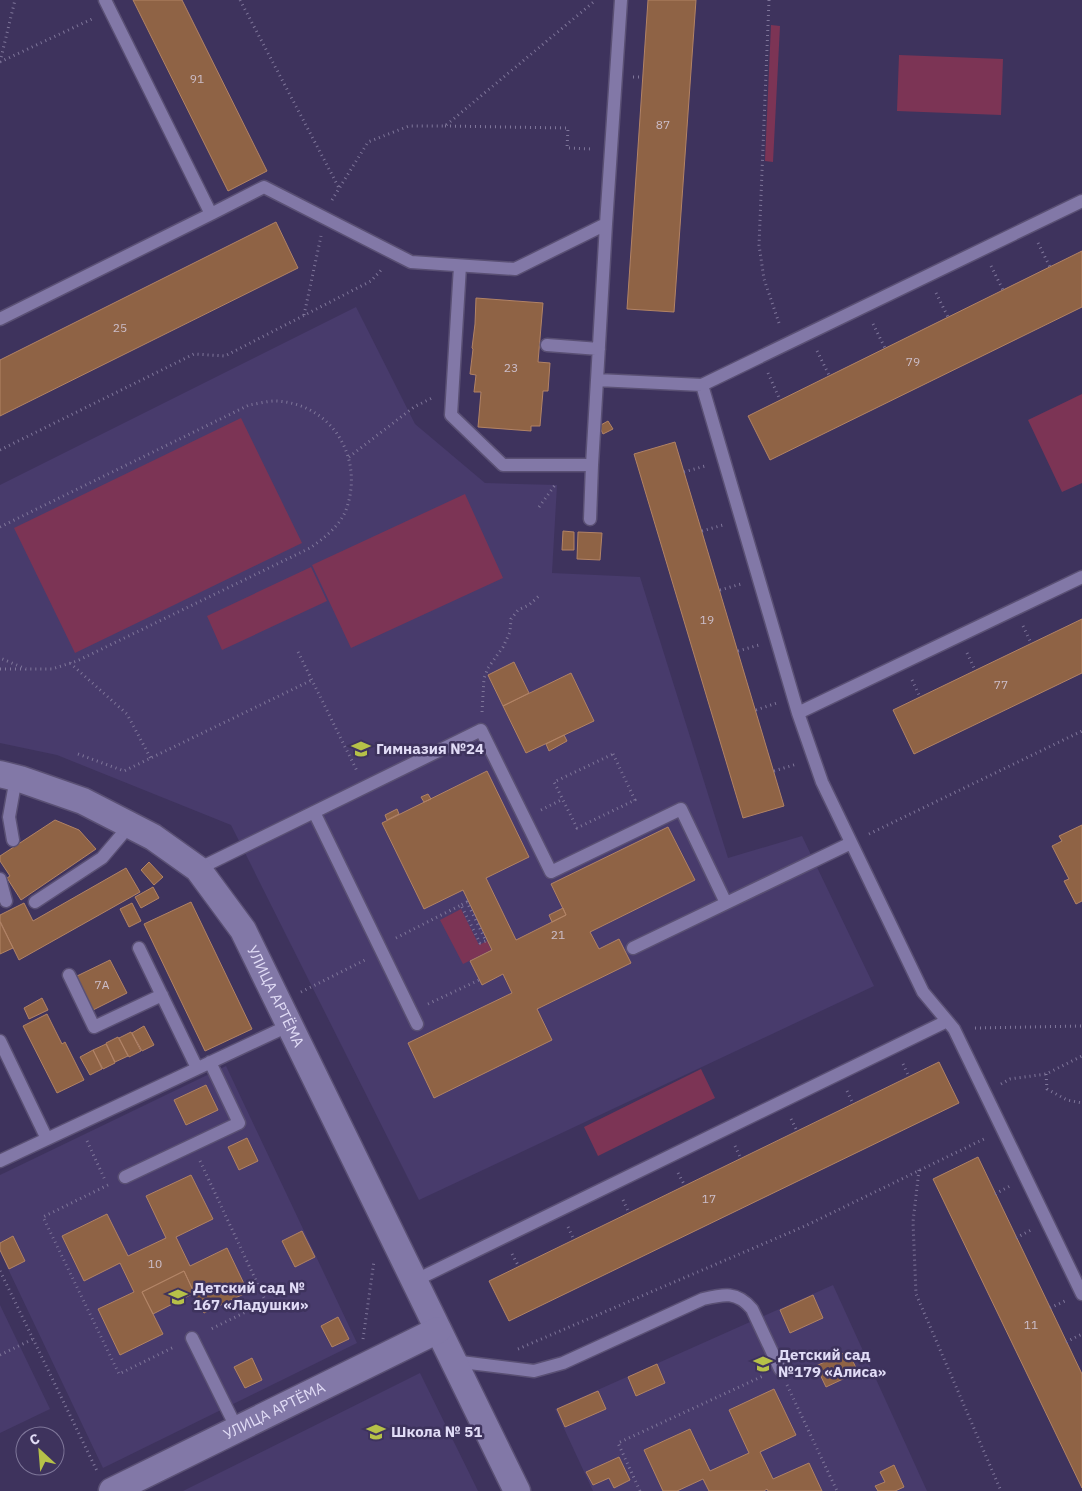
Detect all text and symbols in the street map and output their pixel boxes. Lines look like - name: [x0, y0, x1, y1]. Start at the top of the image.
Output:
- house number: 91: [190, 71, 204, 86]
- house number: 87: [656, 117, 670, 132]
- house number: 25: [113, 320, 127, 335]
- house number: 79: [906, 354, 920, 369]
- house number: 23: [504, 360, 518, 375]
- house number: 19: [700, 612, 714, 627]
- house number: 77: [994, 677, 1008, 692]
- school or university icon: Гимназия №24: [350, 738, 372, 760]
- place label: Гимназия №24: [376, 739, 484, 758]
- house number: 21: [551, 927, 565, 942]
- street label: УЛИЦА АРТЁМА: [243, 942, 309, 1051]
- house number: 7А: [95, 977, 110, 992]
- house number: 17: [702, 1191, 716, 1206]
- house number: 10: [148, 1256, 162, 1271]
- place label: Детский сад № 167 «Ладушки»: [193, 1278, 308, 1314]
- school or university icon: Детский сад № 167 «Ладушки»: [167, 1286, 189, 1308]
- house number: 11: [1024, 1317, 1038, 1332]
- place label: Детский сад №179 «Алиса»: [778, 1345, 886, 1381]
- school or university icon: Детский сад №179 «Алиса»: [752, 1353, 774, 1375]
- street label: УЛИЦА АРТЁМА: [220, 1377, 328, 1444]
- school or university icon: Школа № 51: [365, 1421, 387, 1443]
- place label: Школа № 51: [391, 1422, 482, 1441]
- north arrow: [15, 1426, 65, 1476]
- text: С: [26, 1429, 42, 1449]

